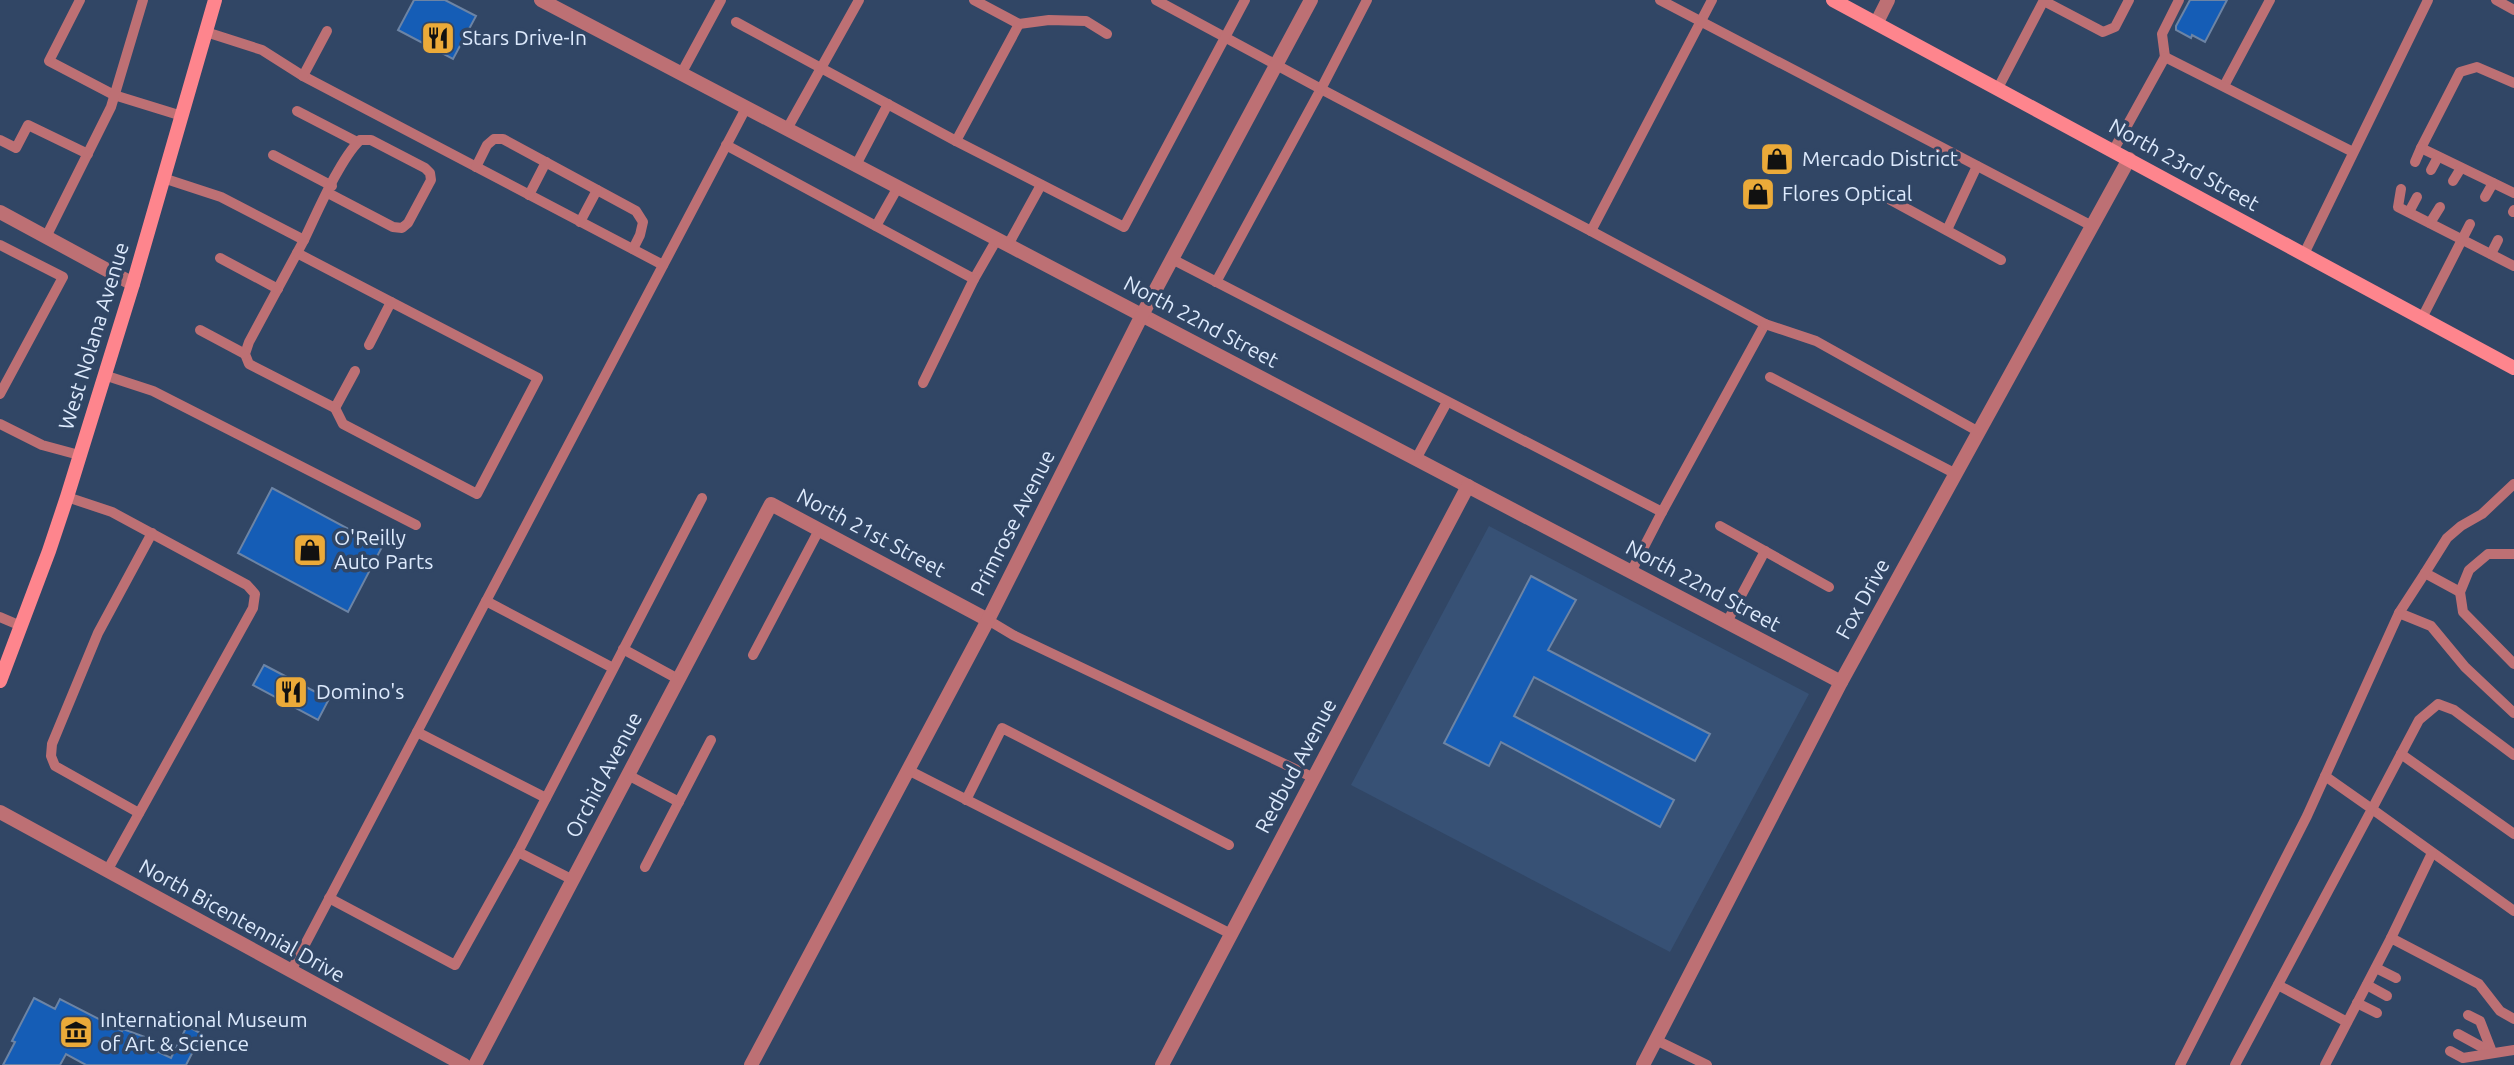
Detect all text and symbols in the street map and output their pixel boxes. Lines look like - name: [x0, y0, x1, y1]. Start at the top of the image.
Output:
- restaurant icon: Stars Drive-In: [419, 19, 457, 57]
- place label: Stars Drive-In: [462, 25, 587, 49]
- street label: North 23rd Street: [2105, 113, 2264, 215]
- shop icon: Mercado District: [1758, 140, 1796, 178]
- place label: Mercado District: [1802, 146, 1958, 170]
- shop icon: Flores Optical: [1739, 175, 1777, 213]
- place label: Flores Optical: [1782, 181, 1912, 205]
- street label: West Nolana Avenue: [53, 239, 133, 432]
- street label: North 22nd Street: [1120, 270, 1283, 372]
- street label: Primrose Avenue: [965, 446, 1059, 599]
- street label: North 21st Street: [793, 483, 950, 581]
- place label: O'Reilly Auto Parts: [334, 525, 433, 573]
- shop icon: O'Reilly Auto Parts: [291, 531, 329, 569]
- street label: North 22nd Street: [1622, 534, 1785, 636]
- street label: Fox Drive: [1830, 554, 1894, 643]
- restaurant icon: Domino's: [272, 673, 310, 711]
- place label: Domino's: [316, 679, 404, 703]
- street label: Redbud Avenue: [1250, 694, 1341, 837]
- street label: Orchid Avenue: [560, 708, 646, 842]
- street label: North Bicentennial Drive: [135, 853, 350, 987]
- place label: International Museum of Art & Science: [100, 1007, 308, 1055]
- museum icon: International Museum of Art & Science: [57, 1013, 95, 1051]

